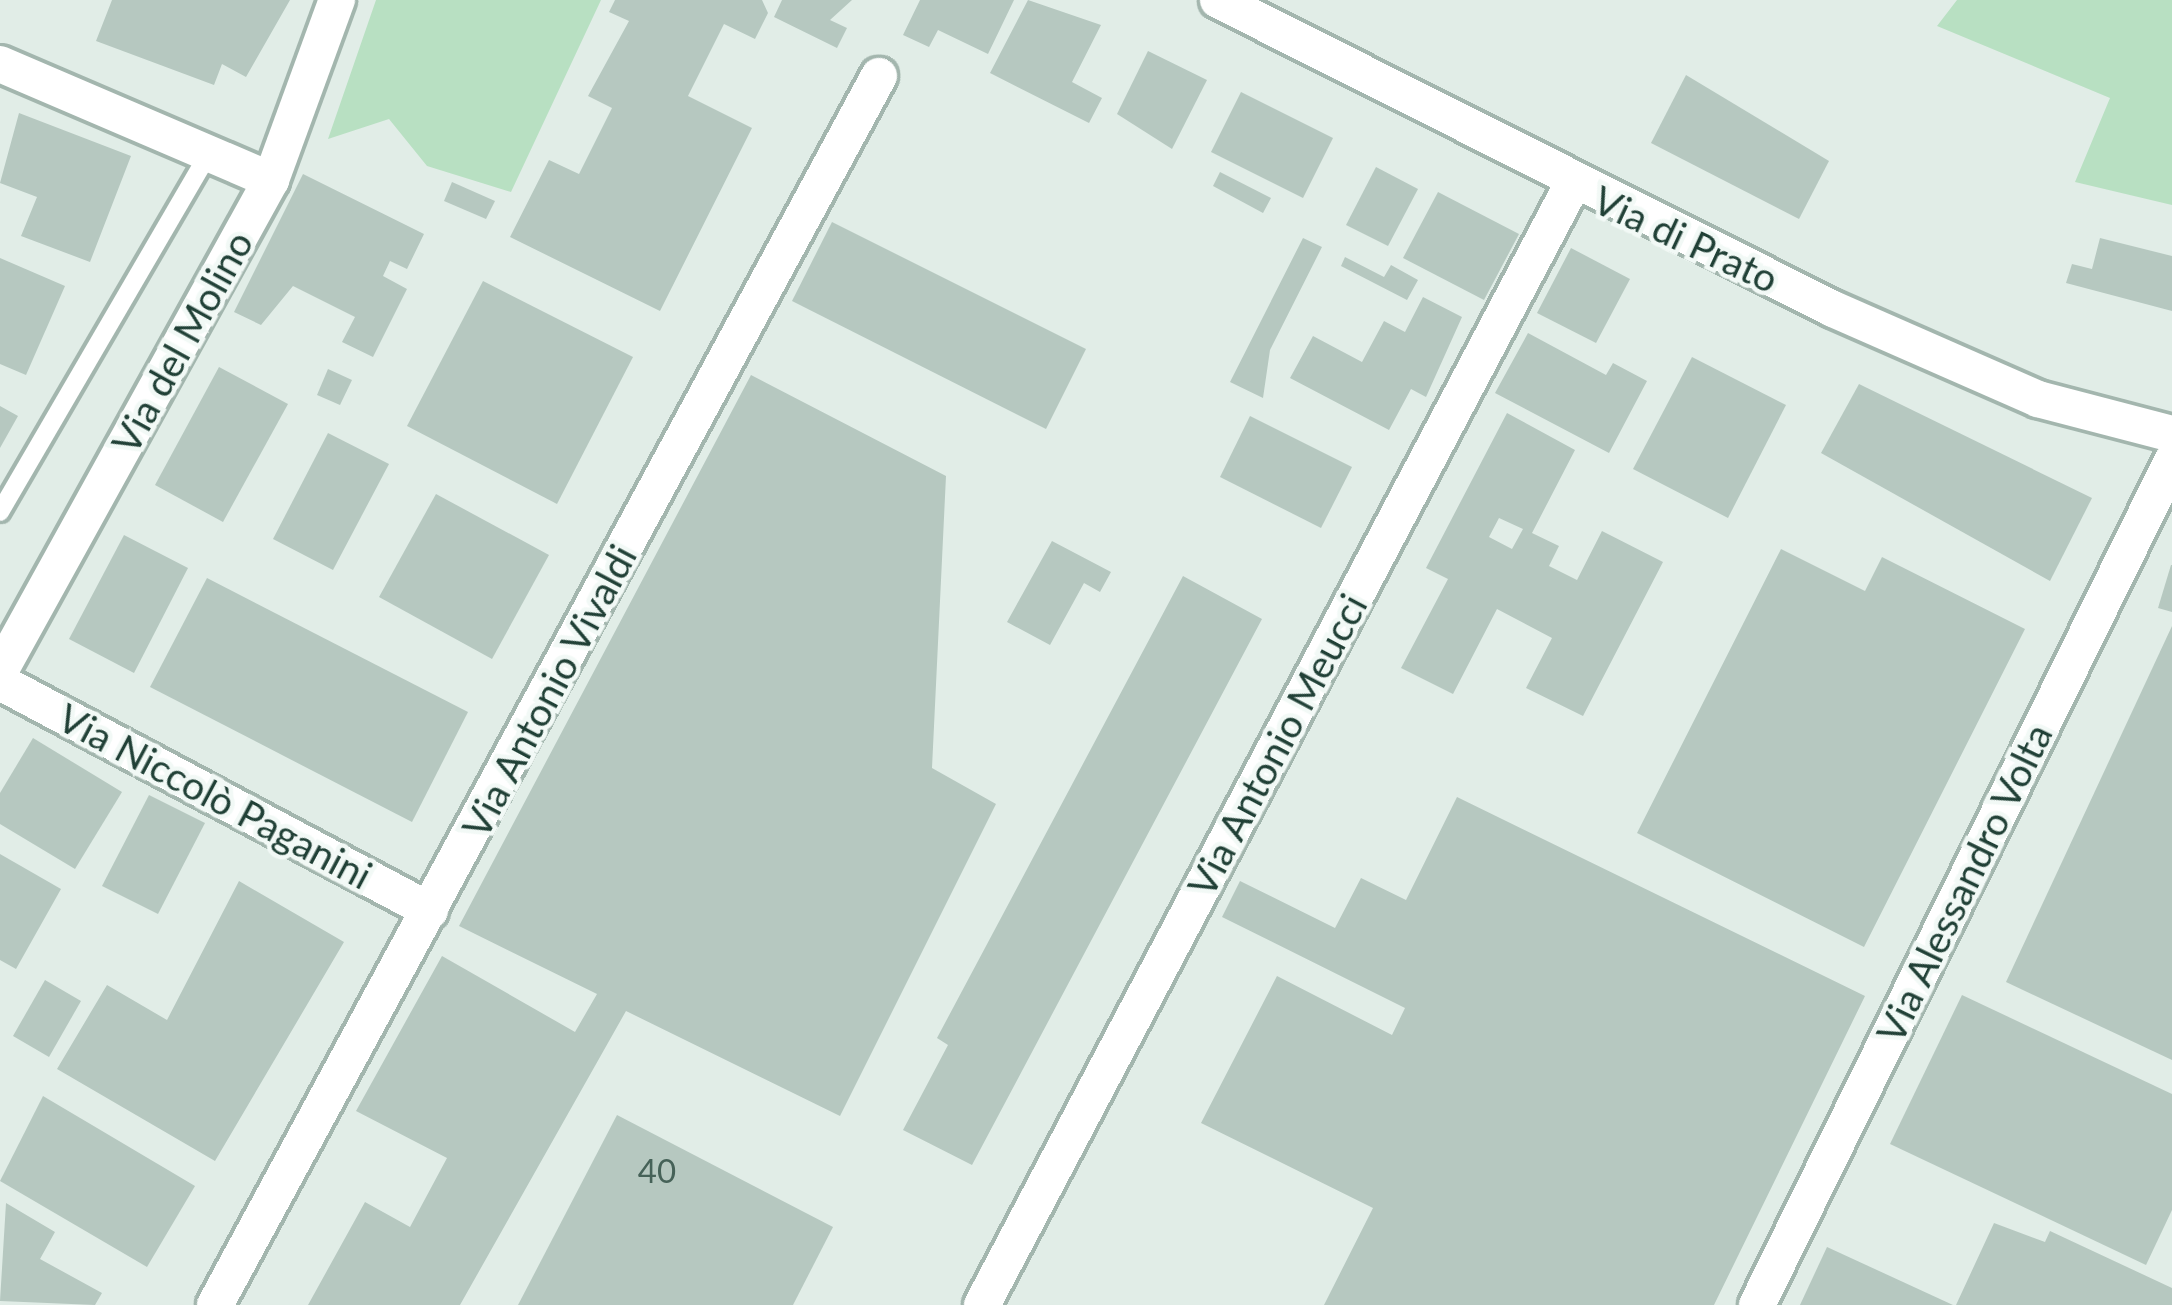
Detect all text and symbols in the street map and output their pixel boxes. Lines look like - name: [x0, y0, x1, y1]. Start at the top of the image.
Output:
- street label: Via di Prato: [1586, 176, 1786, 302]
- street label: Via del Molino: [102, 223, 262, 461]
- street label: Via Antonio Vivaldi: [451, 535, 647, 847]
- street label: Via Antonio Meucci: [1177, 586, 1377, 904]
- street label: Via Niccolò Paganini: [50, 694, 380, 898]
- street label: Via Alessandro Volta: [1866, 715, 2062, 1051]
- house number: 40: [638, 1151, 676, 1191]

